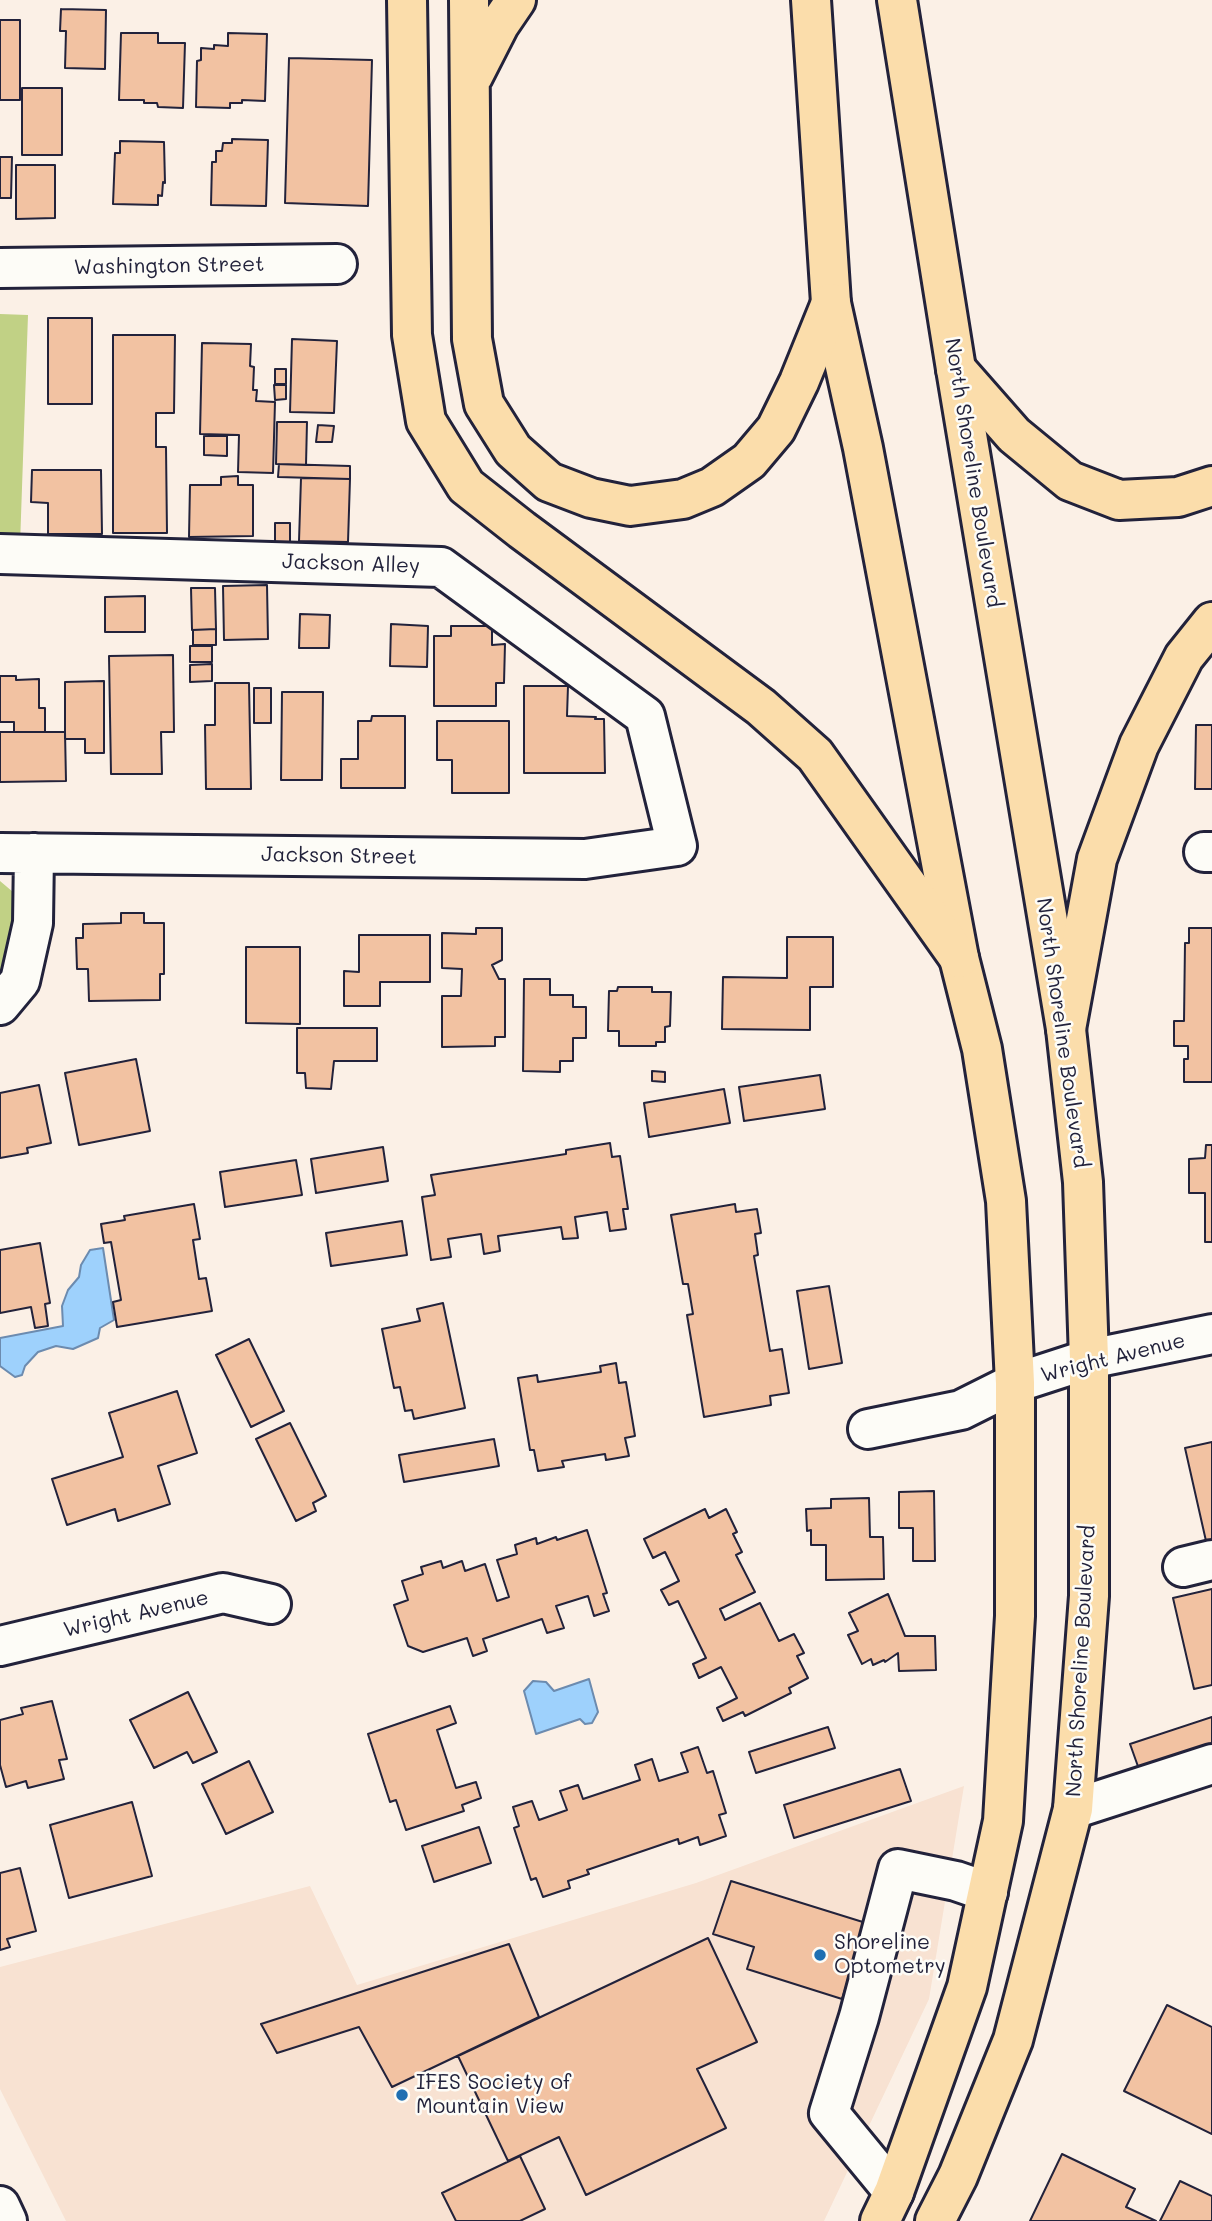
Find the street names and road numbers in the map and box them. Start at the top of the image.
street label: Washington Street [73,252,265,280]
street label: North Shoreline Boulevard [939,337,1007,609]
street label: Jackson Alley [282,549,420,579]
street label: Jackson Street [261,842,417,870]
street label: North Shoreline Boulevard [1031,896,1093,1170]
street label: Wright Avenue [1038,1328,1188,1388]
street label: North Shoreline Boulevard [1061,1524,1101,1798]
street label: Wright Avenue [61,1585,211,1643]

